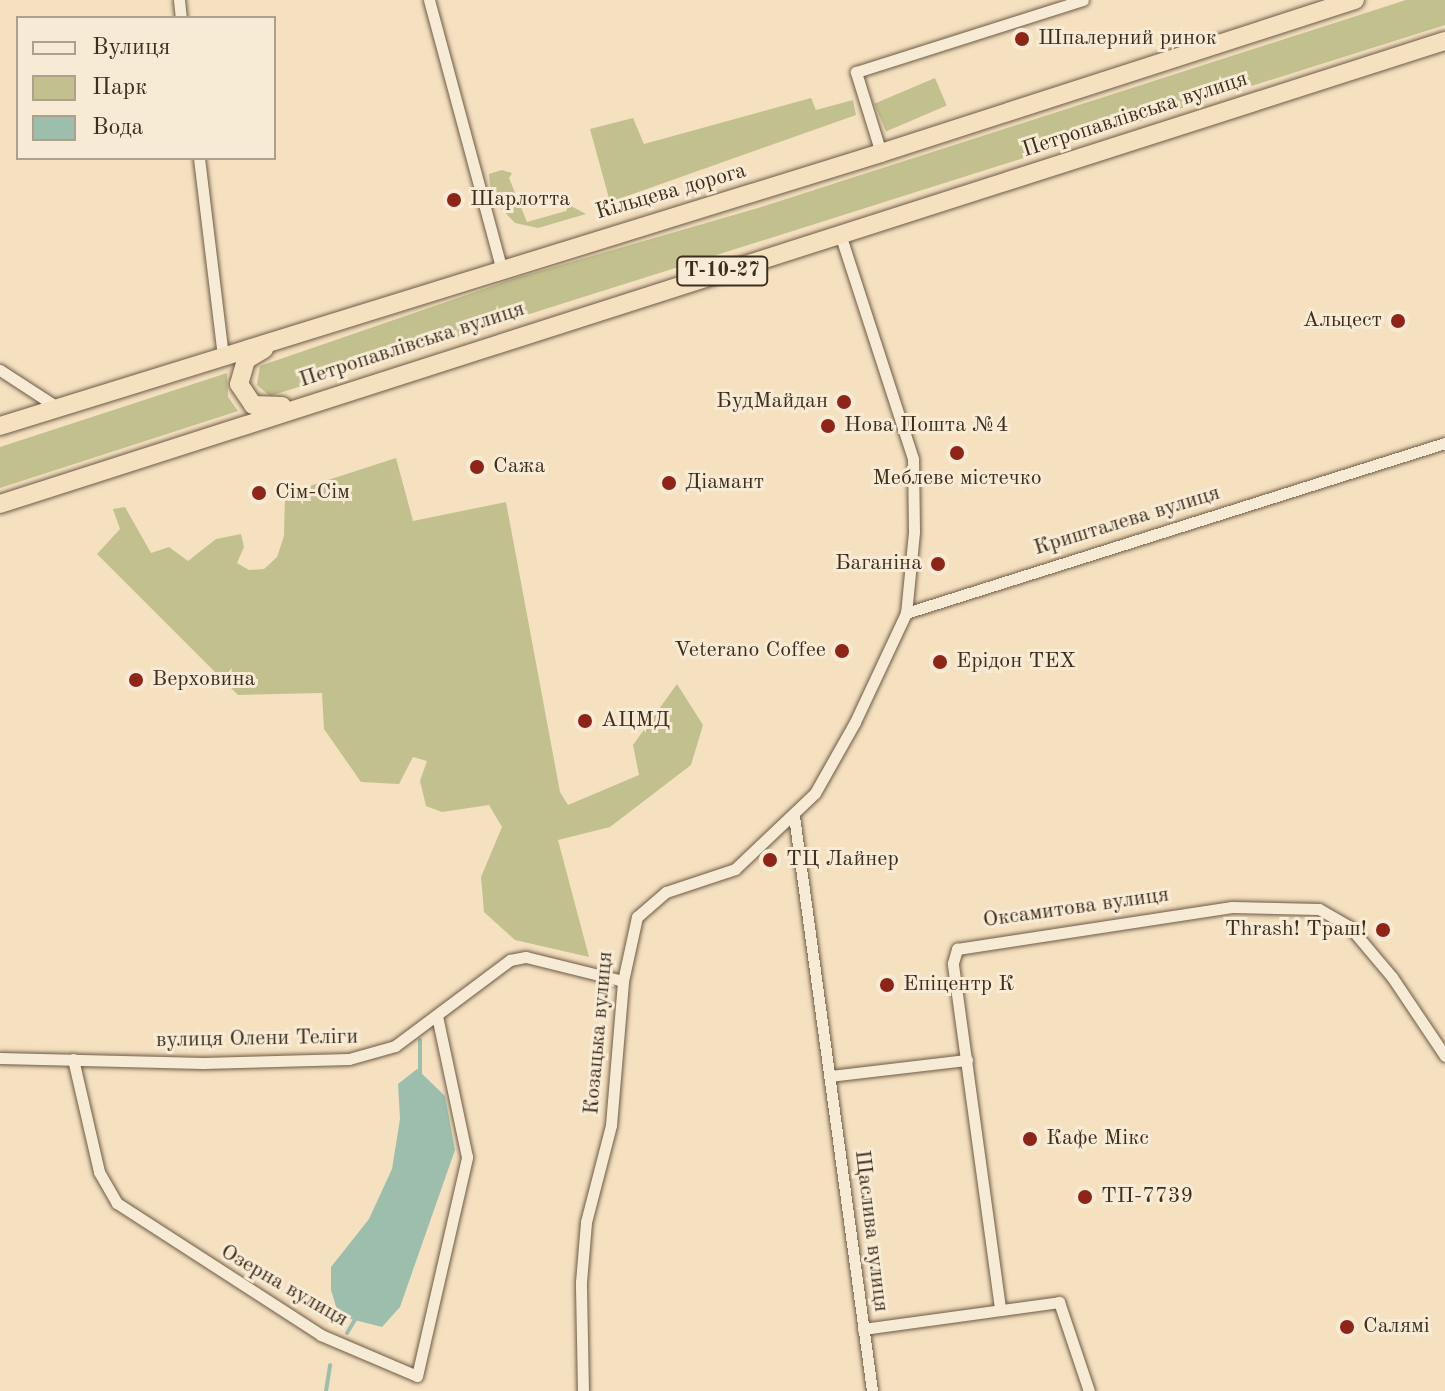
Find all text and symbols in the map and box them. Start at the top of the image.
legend [16,16,276,160]
place label: Шпалерний ринок [1038,26,1217,52]
marker: Шпалерний ринок [1013,30,1031,48]
text: Вулиця [92,36,171,60]
street label: Петропавлівська вулиця [1019,66,1251,164]
text: Парк [92,76,147,100]
text: Вода [92,116,143,140]
street label: Кільцева дорога [593,158,749,226]
place label: Шарлотта [470,187,570,213]
marker: Шарлотта [445,191,463,209]
road number: Т-10-27 [676,255,768,287]
street label: Петропавлівська вулиця [296,296,528,394]
place label: Альцест [1303,308,1382,334]
marker: Альцест [1389,312,1407,330]
place label: БудМайдан [716,389,828,415]
marker: БудМайдан [835,393,853,411]
place label: Нова Пошта №4 [844,413,1009,439]
marker: Нова Пошта №4 [819,417,837,435]
marker: Меблеве містечко [948,444,966,462]
place label: Сажа [493,454,545,480]
marker: Сажа [468,458,486,476]
place label: Меблеве містечко [872,466,1042,492]
place label: Діамант [685,470,764,496]
marker: Діамант [660,474,678,492]
place label: Сім-Сім [275,480,350,506]
street label: Кришталева вулиця [1031,480,1223,562]
marker: Сім-Сім [250,484,268,502]
place label: Баганіна [835,551,922,577]
marker: Баганіна [929,555,947,573]
place label: Veterano Coffee [674,638,826,664]
marker: Veterano Coffee [833,642,851,660]
place label: Ерідон ТЕХ [956,649,1076,675]
marker: Ерідон ТЕХ [931,653,949,671]
place label: Верховина [152,667,255,693]
marker: Верховина [127,671,145,689]
place label: АЦМД [601,708,670,734]
marker: АЦМД [576,712,594,730]
place label: ТЦ Лайнер [786,847,899,873]
marker: ТЦ Лайнер [761,851,779,869]
street label: Оксамитова вулиця [981,882,1171,934]
place label: Thrash! Траш! [1225,917,1367,943]
marker: Thrash! Траш! [1374,921,1392,939]
street label: Козацька вулиця [579,950,619,1116]
place label: Епіцентр К [903,972,1014,998]
marker: Епіцентр К [878,976,896,994]
street label: вулиця Олени Теліги [156,1024,358,1054]
place label: Кафе Мікс [1046,1126,1149,1152]
marker: Кафе Мікс [1021,1130,1039,1148]
street label: Щаслива вулиця [848,1149,894,1313]
place label: ТП-7739 [1101,1184,1193,1210]
marker: ТП-7739 [1076,1188,1094,1206]
street label: Озерна вулиця [215,1239,353,1333]
place label: Салямі [1363,1314,1430,1340]
marker: Салямі [1338,1318,1356,1336]

